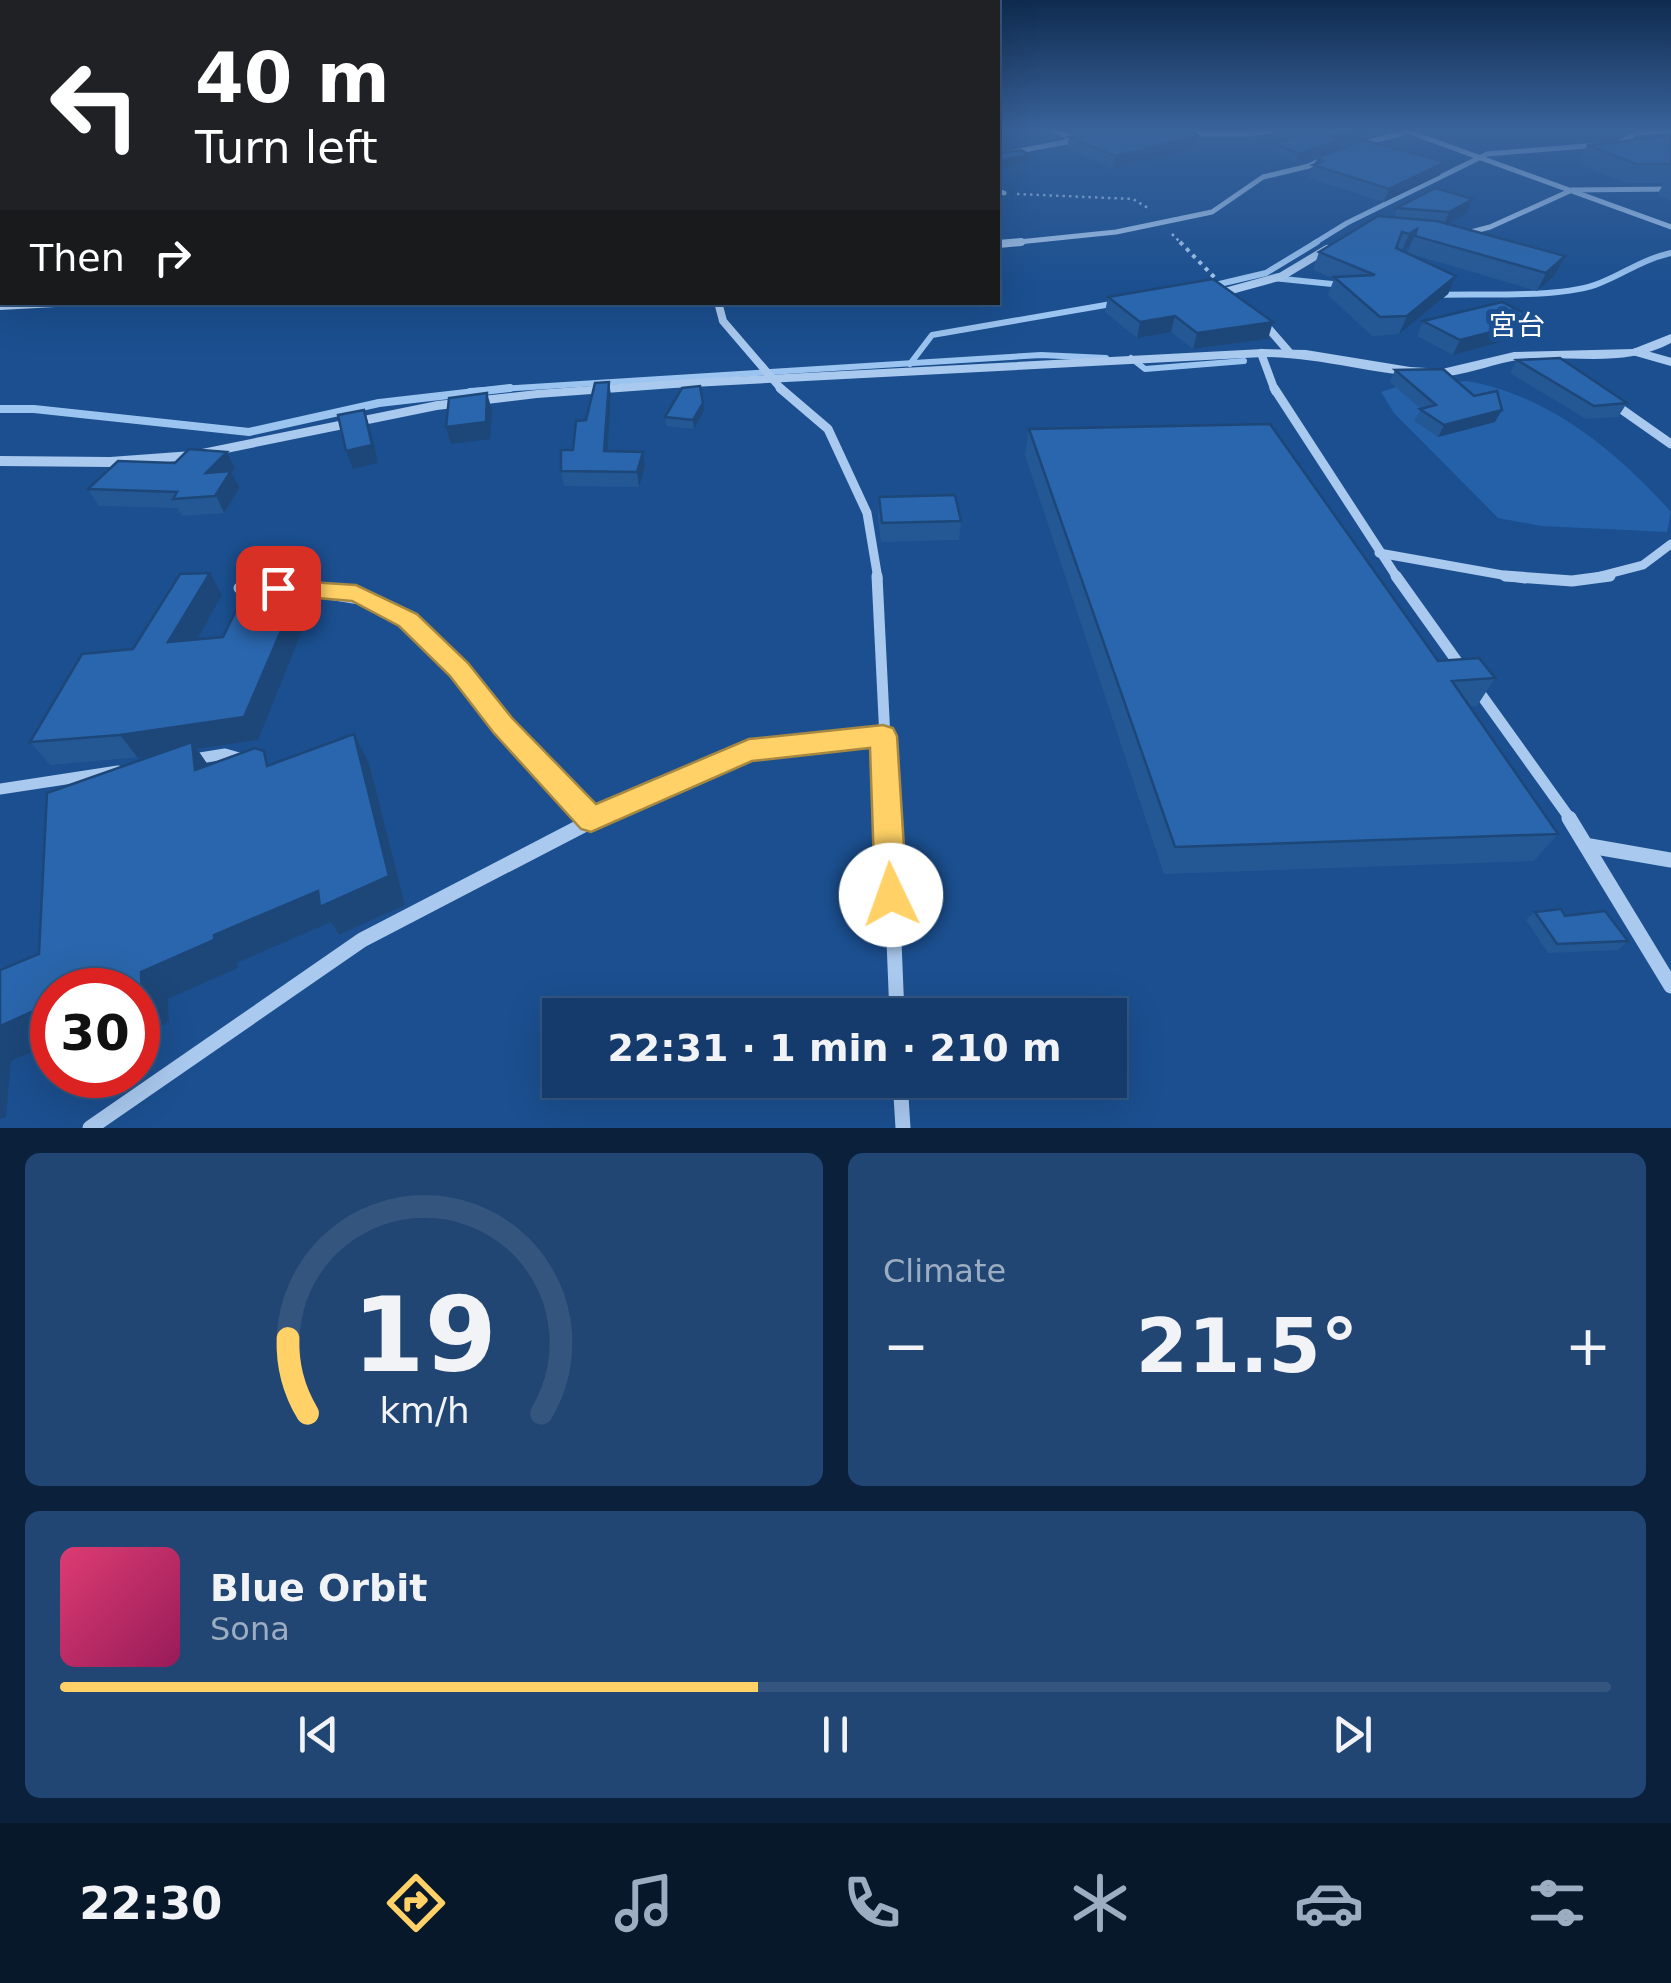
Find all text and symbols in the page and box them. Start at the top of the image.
text: 40 m [195,37,390,119]
icon: left [30,40,160,170]
text: Turn left [195,121,378,174]
icon: right [145,230,200,285]
text: Then [30,236,125,280]
district label: 宮台 [1489,309,1545,342]
pin [236,546,321,631]
icon: arrive [251,561,306,616]
position arrow [839,843,943,947]
speed limit sign: 30 [30,968,160,1098]
text: 22:31 · 1 min · 210 m [607,1026,1062,1070]
text: Climate [883,1252,1006,1290]
text: 19 [352,1274,496,1396]
text: 21.5° [1136,1302,1358,1390]
text: − [883,1314,929,1378]
text: + [1565,1314,1611,1378]
text: km/h [379,1390,469,1431]
text: Blue Orbit [210,1566,427,1610]
text: Sona [210,1610,290,1648]
icon: previous [291,1707,346,1762]
icon: pause [808,1707,863,1762]
icon: next [1325,1707,1380,1762]
icon: directions [381,1868,451,1938]
icon: music [609,1868,679,1938]
icon: phone [837,1868,907,1938]
icon: climate [1065,1868,1135,1938]
icon: car [1294,1868,1364,1938]
icon: filters [1522,1868,1592,1938]
text: 22:30 [79,1877,222,1930]

